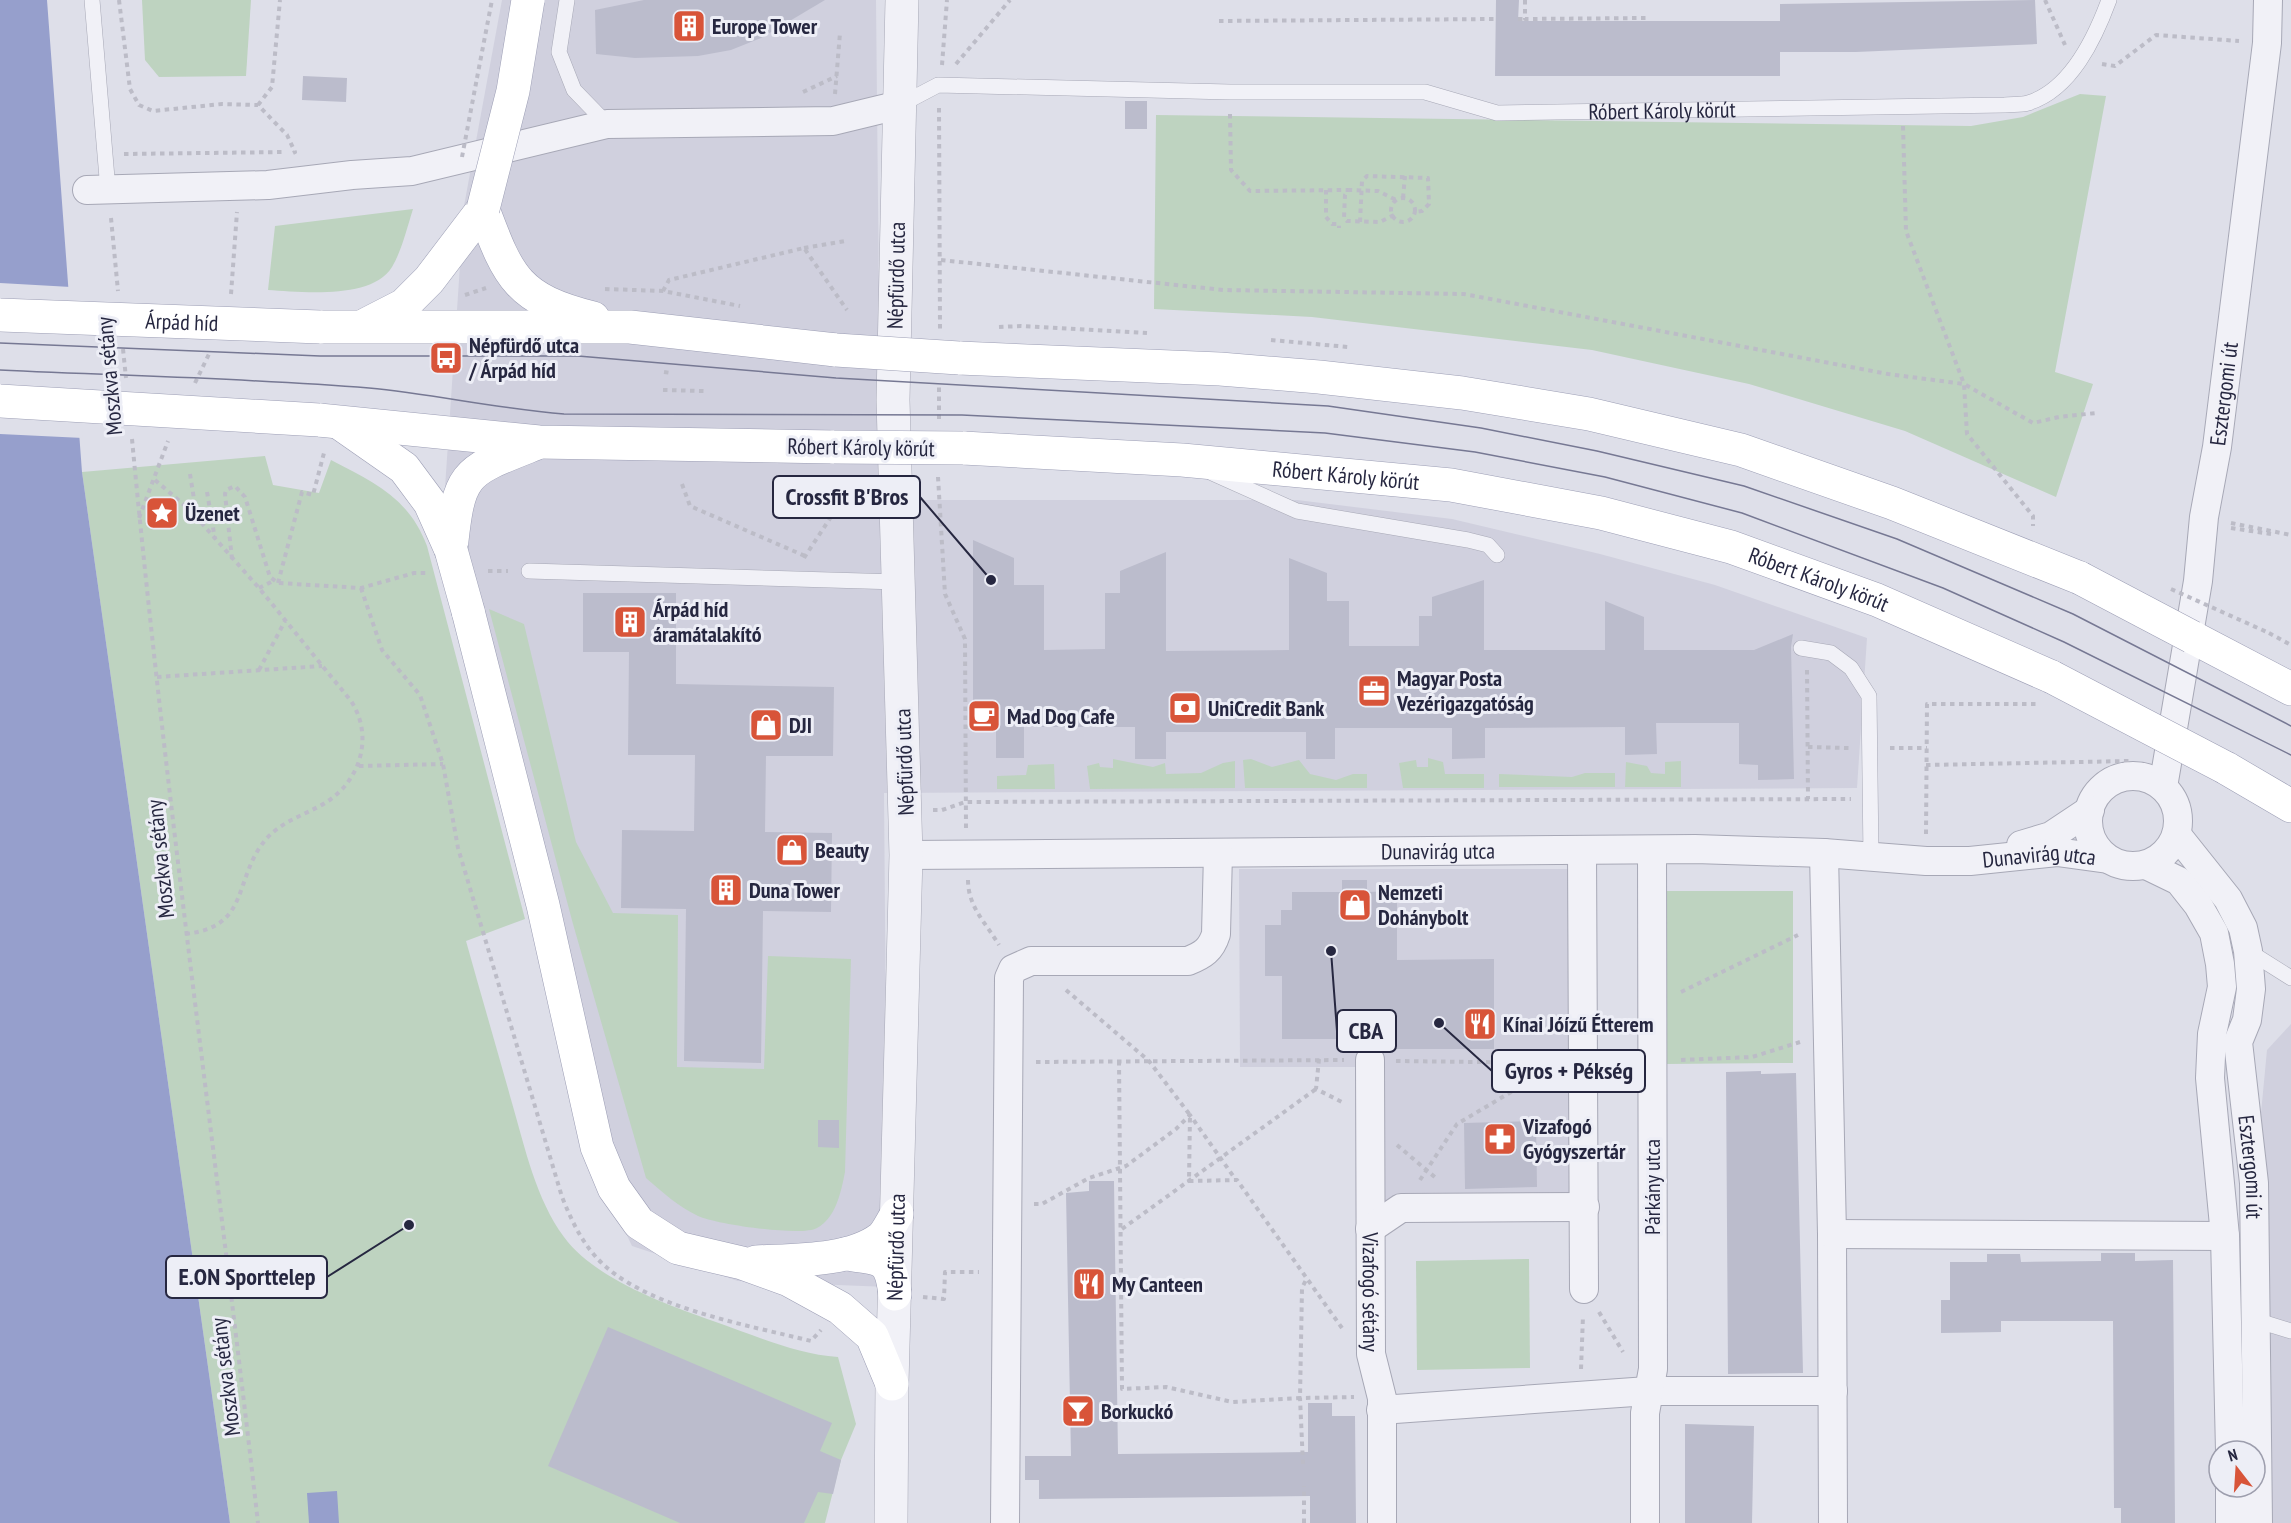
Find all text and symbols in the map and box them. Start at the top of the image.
building icon: Europe Tower [671,8,707,44]
place label: Europe Tower [712,12,818,40]
street label: Róbert Károly körút [1588,95,1736,126]
street label: Népfürdő utca [881,221,911,329]
street label: Árpád híd [145,306,219,337]
street label: Moszkva sétány [90,315,128,436]
place label: Népfürdő utca / Árpád híd [468,331,579,384]
bus stop icon: Népfürdő utca / Árpád híd [428,340,464,376]
street label: Esztergomi út [2203,340,2244,447]
street label: Róbert Károly körút [787,432,935,462]
street label: Róbert Károly körút [1271,454,1421,496]
callout: Crossfit B'Bros [773,476,920,518]
text: Crossfit B'Bros [785,481,909,512]
place icon: Üzenet [144,495,180,531]
place label: Üzenet [185,499,240,527]
street label: Róbert Károly körút [1745,541,1894,618]
place label: Árpád híd áramátalakító [652,595,762,648]
building icon: Árpád híd áramátalakító [612,604,648,640]
place label: Magyar Posta Vezérigazgatóság [1396,664,1534,717]
office icon: Magyar Posta Vezérigazgatóság [1356,673,1392,709]
bank icon: UniCredit Bank [1167,690,1203,726]
place label: UniCredit Bank [1208,694,1325,722]
cafe icon: Mad Dog Cafe [966,698,1002,734]
place label: Mad Dog Cafe [1007,702,1115,730]
shop icon: DJI [748,707,784,743]
street label: Népfürdő utca [888,708,920,816]
place label: DJI [789,711,812,739]
street label: Moszkva sétány [140,798,180,919]
shop icon: Beauty [774,832,810,868]
place label: Beauty [815,836,870,864]
street label: Dunavirág utca [1381,837,1495,865]
street label: Dunavirág utca [1981,838,2098,874]
building icon: Duna Tower [708,872,744,908]
place label: Duna Tower [749,876,841,904]
place label: Nemzeti Dohánybolt [1378,878,1469,931]
shop icon: Nemzeti Dohánybolt [1337,887,1373,923]
restaurant icon: Kínai Jóízű Étterem [1462,1006,1498,1042]
callout: CBA [1337,1010,1396,1052]
place label: Kínai Jóízű Étterem [1503,1010,1654,1038]
text: CBA [1349,1015,1384,1046]
callout: Gyros + Pékség [1492,1050,1645,1092]
text: Gyros + Pékség [1505,1055,1633,1086]
place label: Vizafogó Gyógyszertár [1522,1112,1626,1165]
street label: Esztergomi út [2232,1114,2268,1219]
pharmacy icon: Vizafogó Gyógyszertár [1482,1121,1518,1157]
street label: Párkány utca [1638,1139,1666,1235]
street label: Népfürdő utca [880,1193,911,1301]
street label: Vizafogó sétány [1357,1231,1385,1353]
callout: E.ON Sporttelep [166,1256,327,1298]
text: E.ON Sporttelep [178,1261,316,1292]
restaurant icon: My Canteen [1071,1266,1107,1302]
place label: My Canteen [1112,1270,1203,1298]
street label: Moszkva sétány [204,1316,246,1438]
bar icon: Borkuckó [1060,1393,1096,1429]
place label: Borkuckó [1101,1397,1173,1425]
north arrow [2207,1439,2267,1499]
text: N [2226,1444,2240,1465]

